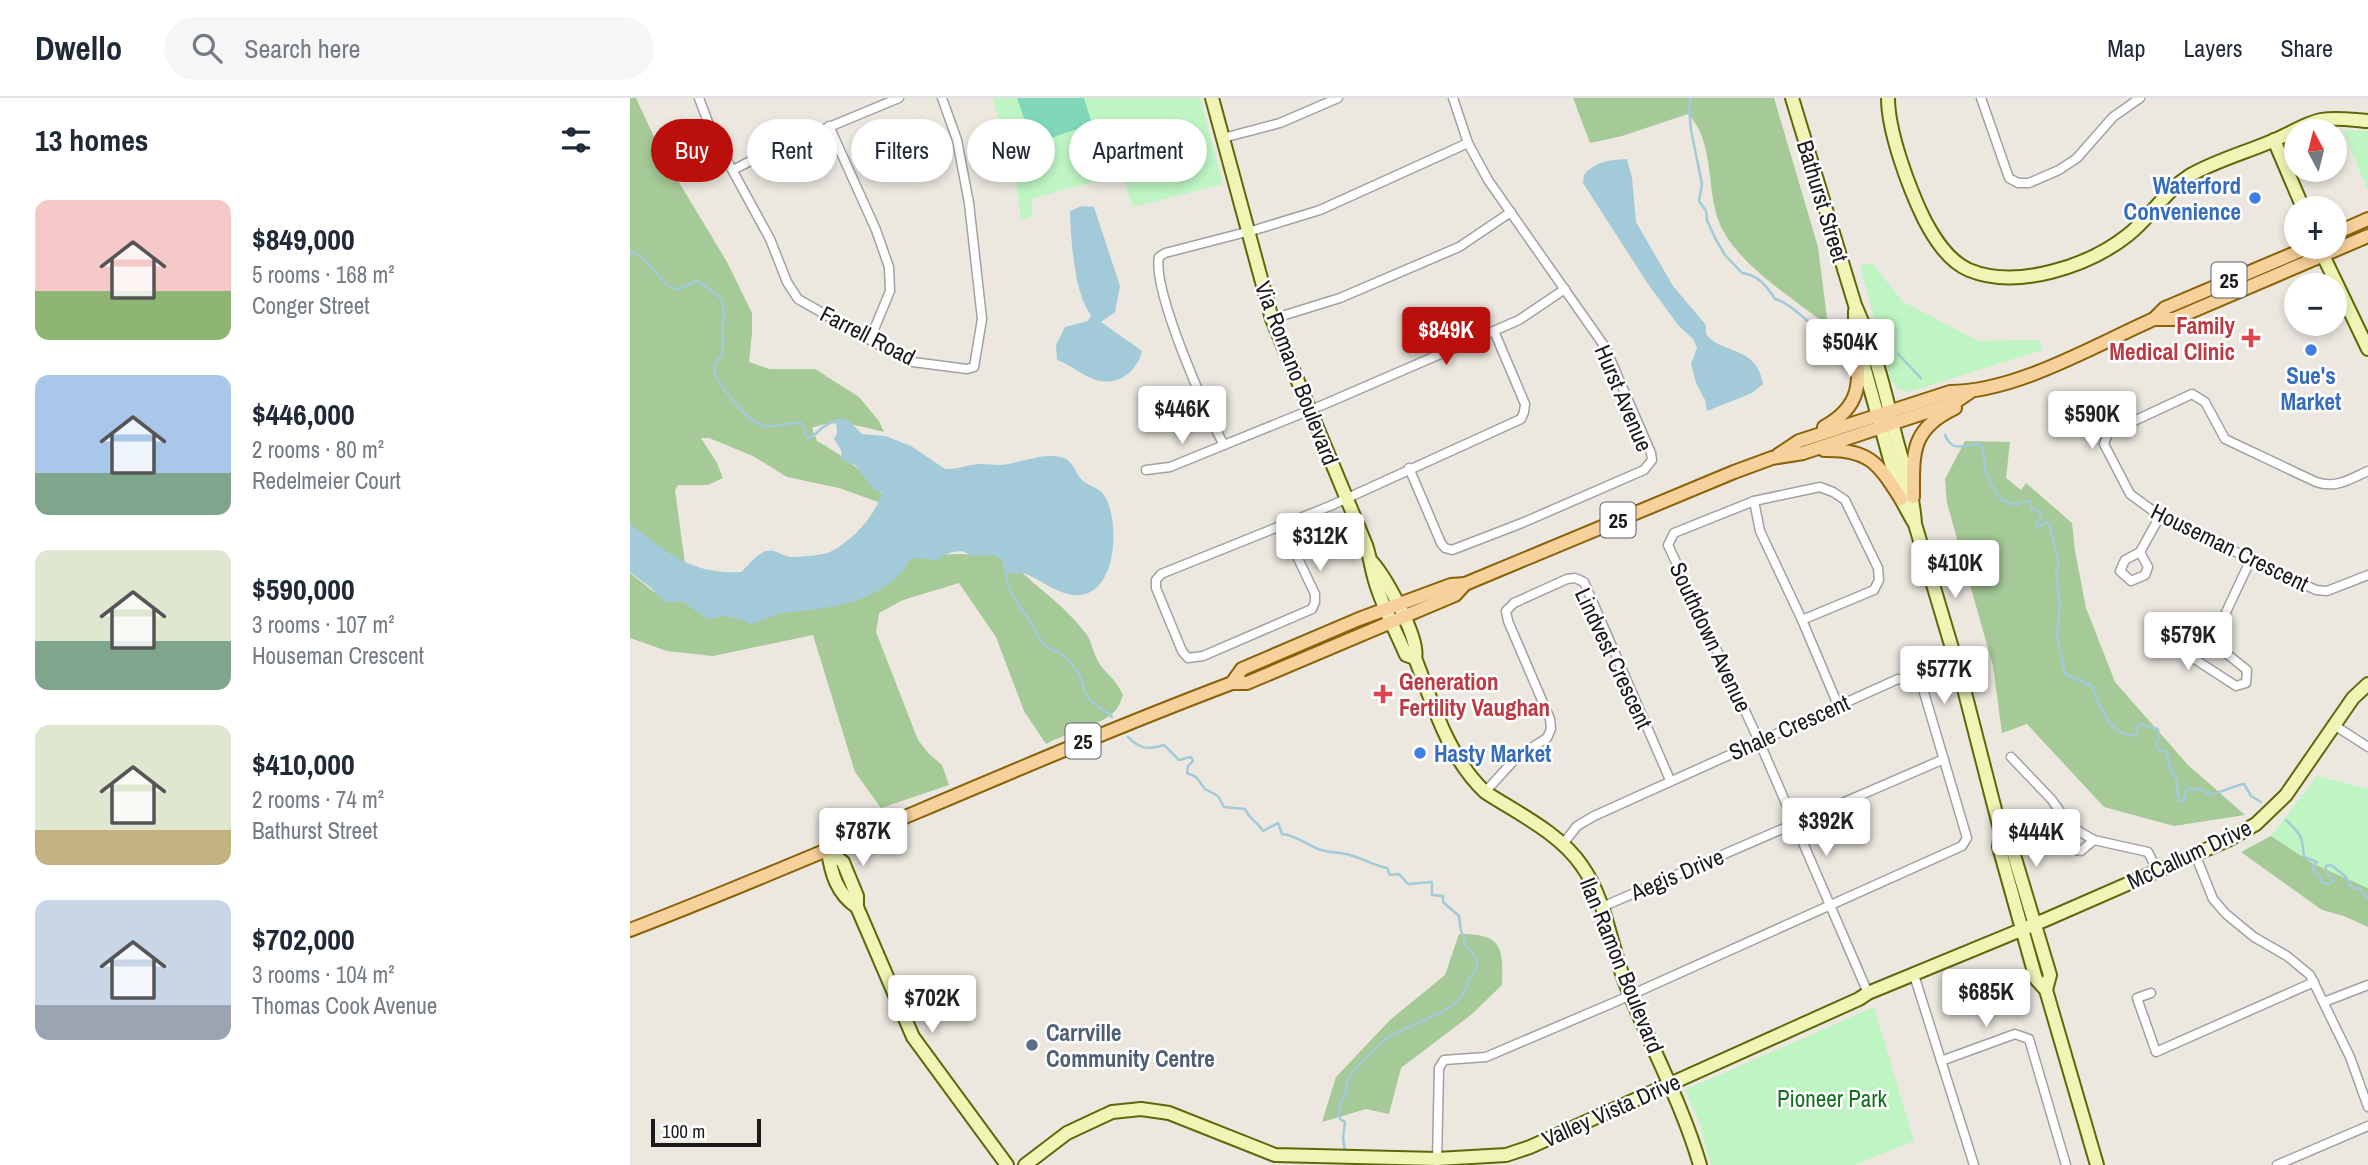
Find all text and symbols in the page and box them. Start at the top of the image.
search box [164,17,654,80]
text: Dwello [35,26,122,70]
icon: search [188,29,226,67]
text: Search here [244,31,360,66]
text: Map [2107,32,2145,64]
text: Layers [2183,32,2242,64]
text: Share [2280,32,2333,64]
chip: Buy [651,119,733,182]
chip: Rent [747,119,837,182]
chip: Filters [851,119,953,182]
chip: New [967,119,1055,182]
chip: Apartment [1069,119,1207,182]
north arrow [2284,119,2347,182]
map controls [2284,119,2347,336]
text: 13 homes [35,120,149,160]
icon: filters [557,121,595,159]
street label: Bathurst Street [1790,136,1856,266]
place label: Waterford Convenience [2124,170,2241,227]
marker: Waterford Convenience [2247,190,2263,206]
button: + [2284,196,2347,259]
text: $849,000 [252,219,355,259]
icon: home [91,228,175,312]
text: 5 rooms · 168 m² [252,259,395,290]
road number: 25 [2212,262,2246,298]
button: − [2284,273,2347,336]
street label: Via Romano Boulevard [1248,277,1346,469]
text: Conger Street [252,290,369,321]
street label: Farrell Road [815,298,921,372]
pin: $849K [1397,308,1495,367]
place label: Family Medical Clinic [2109,310,2236,367]
text: $849K [1418,314,1474,345]
pin: $504K [1801,320,1899,379]
text: $504K [1822,326,1878,357]
marker: Family Medical Clinic [2241,328,2261,348]
street label: Hurst Avenue [1588,340,1660,456]
marker: Sue's Market [2303,342,2319,358]
place label: Sue's Market [2281,360,2341,417]
pin: $446K [1133,386,1231,446]
pin: $590K [2043,392,2141,451]
text: $446K [1154,393,1210,424]
text: $446,000 [252,394,355,434]
text: $590K [2064,398,2120,429]
icon: home [91,403,175,487]
text: 2 rooms · 80 m² [252,434,384,465]
text: Redelmeier Court [252,465,401,496]
street label: Houseman Crescent [2146,495,2314,599]
road number: 25 [1600,502,1636,538]
pin: $312K [1271,514,1369,573]
text: $312K [1292,520,1348,551]
pin: $410K [1906,540,2004,600]
text: $410K [1927,547,1983,578]
street label: Southdown Avenue [1663,557,1759,717]
text: $590,000 [252,569,355,609]
icon: home [91,578,175,662]
street label: Lindvest Crescent [1568,583,1660,733]
text: 3 rooms · 107 m² [252,609,395,640]
pin: $579K [2139,612,2237,672]
text: $579K [2160,619,2216,650]
text: Houseman Crescent [252,640,424,671]
pin: $577K [1895,646,1993,706]
text: $577K [1916,653,1972,684]
place label: Generation Fertility Vaughan [1399,666,1550,723]
marker: Generation Fertility Vaughan [1373,684,1393,704]
street label: Shale Crescent [1724,687,1854,767]
road number: 25 [1065,724,1100,758]
place label: Hasty Market [1434,738,1551,769]
text: $410,000 [252,744,355,784]
marker: Hasty Market [1412,745,1428,761]
icon: home [91,753,175,837]
text: 2 rooms · 74 m² [252,784,384,815]
pin: $392K [1777,798,1875,858]
text: $392K [1798,805,1854,836]
pin: $787K [814,808,912,868]
pin: $444K [1987,810,2085,869]
street label: McCallum Drive [2122,812,2256,896]
text: Bathurst Street [252,815,378,846]
text: $787K [835,815,891,846]
text: $444K [2008,816,2064,847]
street label: Aegis Drive [1625,840,1728,908]
street label: Ilan Ramon Boulevard [1573,873,1671,1057]
text: $702,000 [252,919,355,959]
icon: home [91,928,175,1012]
text: 3 rooms · 104 m² [252,959,395,990]
pin: $685K [1937,970,2035,1029]
pin: $702K [883,976,981,1035]
text: $685K [1958,976,2014,1007]
text: $702K [904,982,960,1013]
text: Thomas Cook Avenue [252,990,437,1021]
place label: Carrville Community Centre [1046,1017,1215,1074]
marker: Carrville Community Centre [1024,1037,1040,1053]
street label: Valley Vista Drive [1537,1066,1685,1154]
park label: Pioneer Park [1777,1083,1888,1114]
scale bar [651,1116,761,1148]
text: 100 m [662,1118,705,1144]

